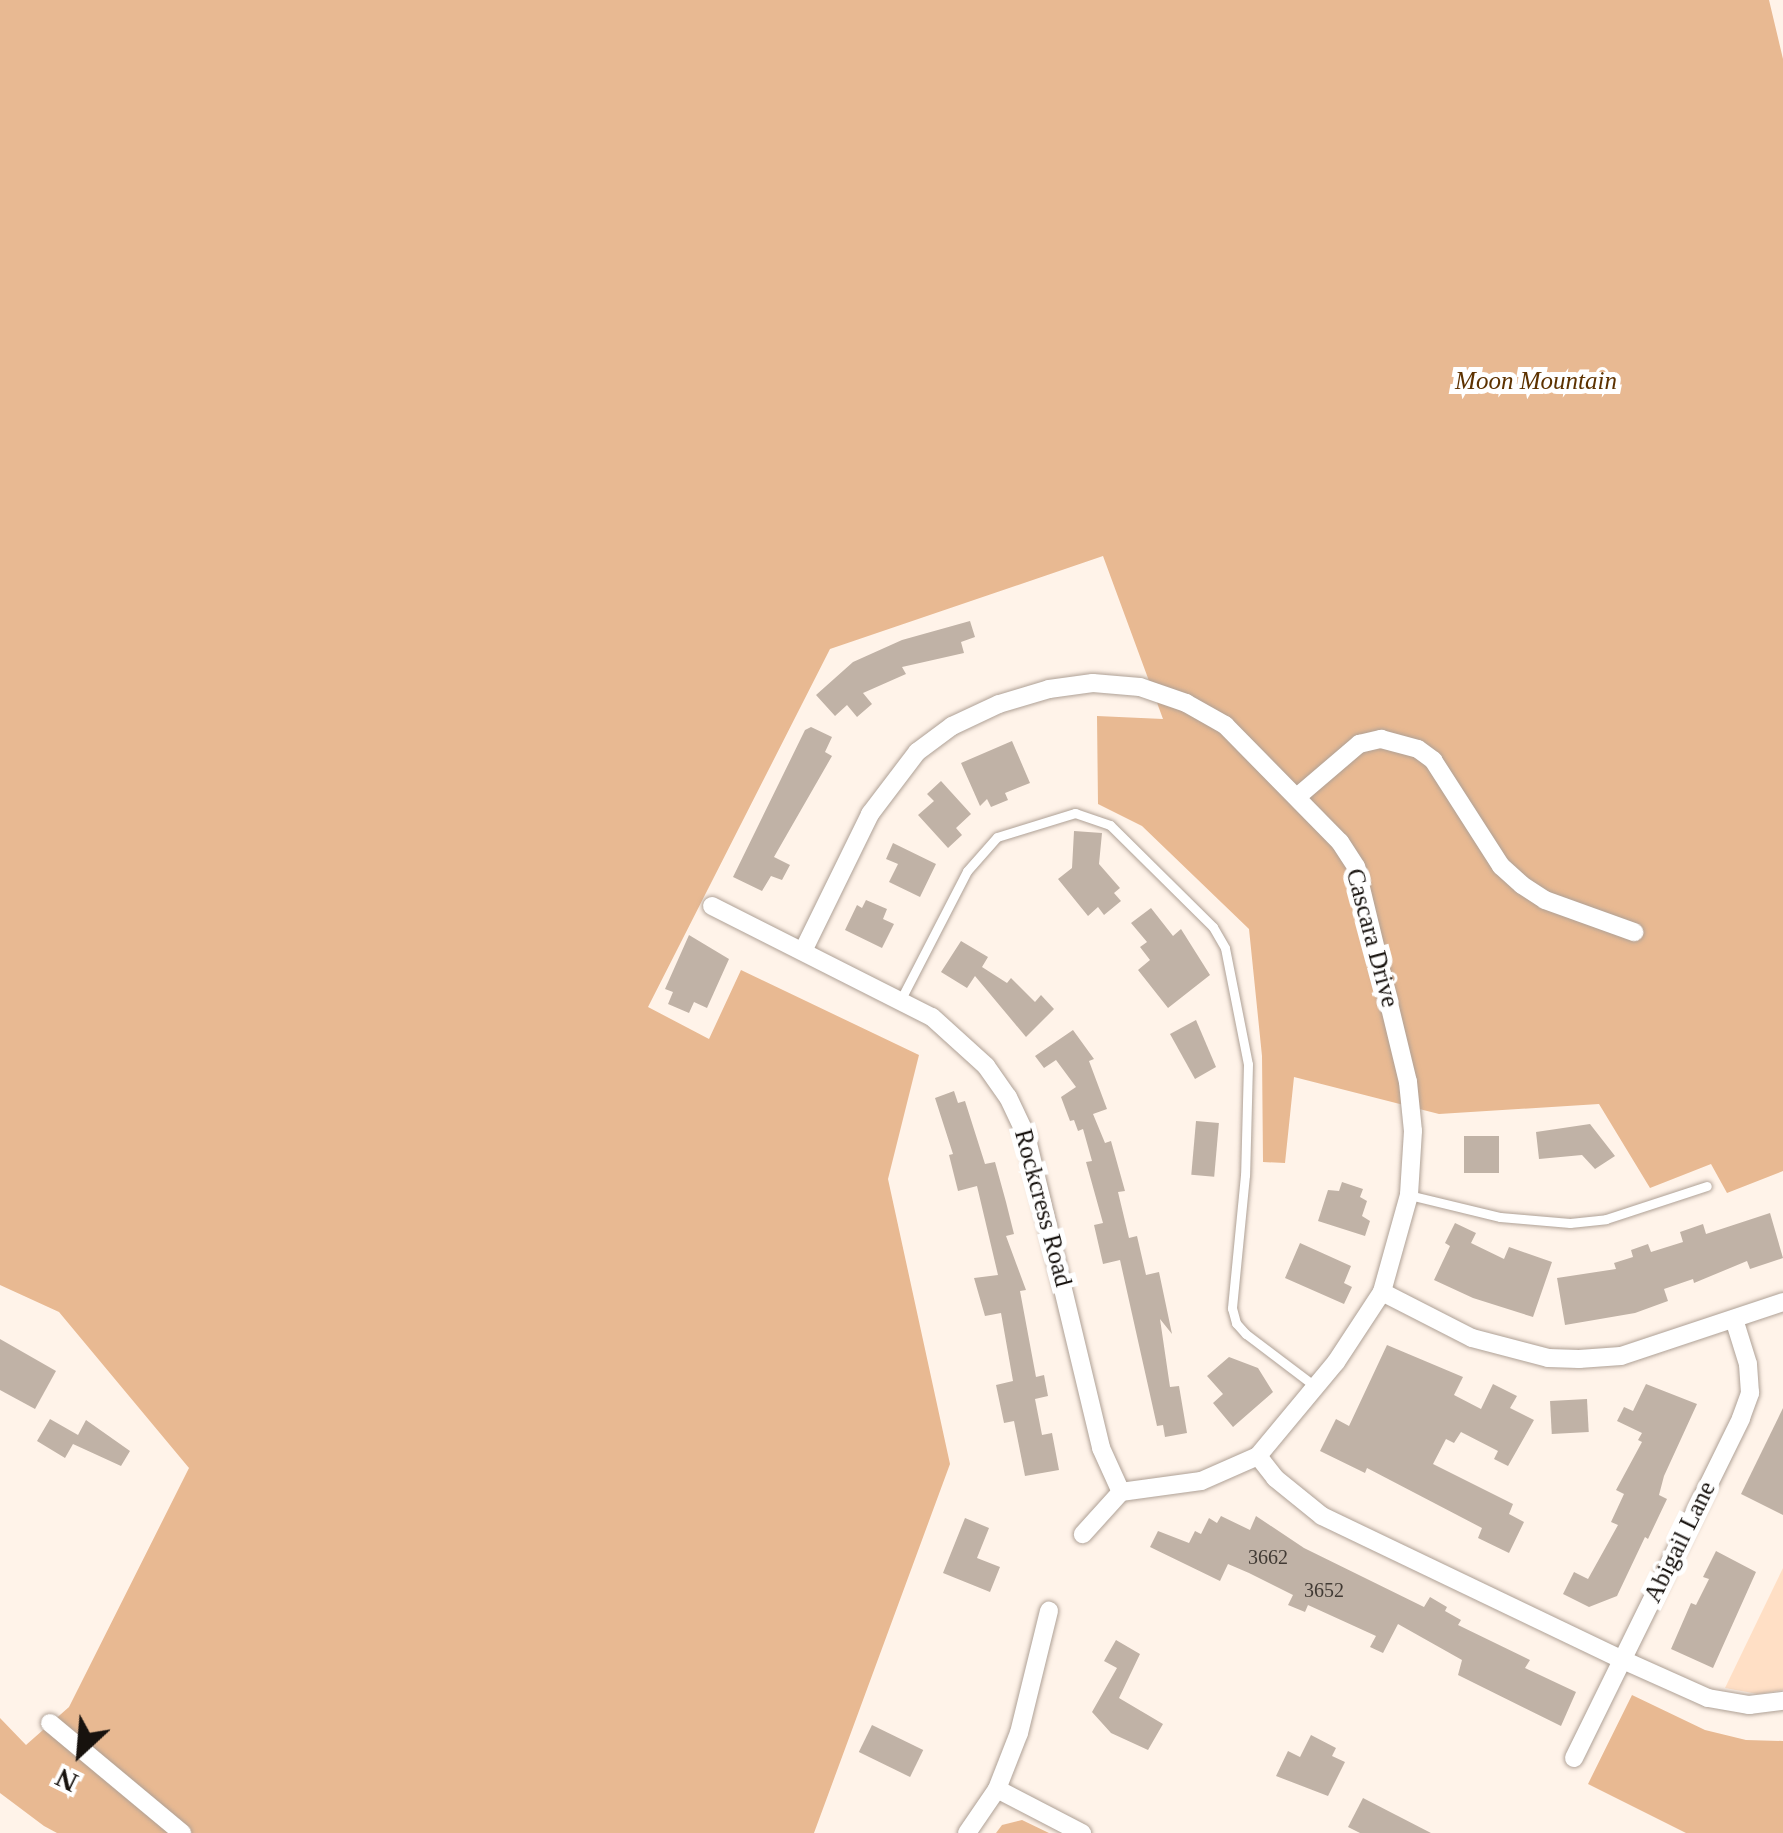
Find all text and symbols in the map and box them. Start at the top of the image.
park label: Moon Mountain [1455,366,1617,396]
street label: Cascara Drive [1339,865,1405,1011]
street label: Rockcress Road [1008,1126,1078,1290]
street label: Abigail Lane [1638,1476,1722,1608]
house number: 3662 [1248,1545,1288,1569]
house number: 3652 [1304,1578,1344,1602]
north arrow [30,1703,130,1803]
text: N [51,1762,83,1799]

